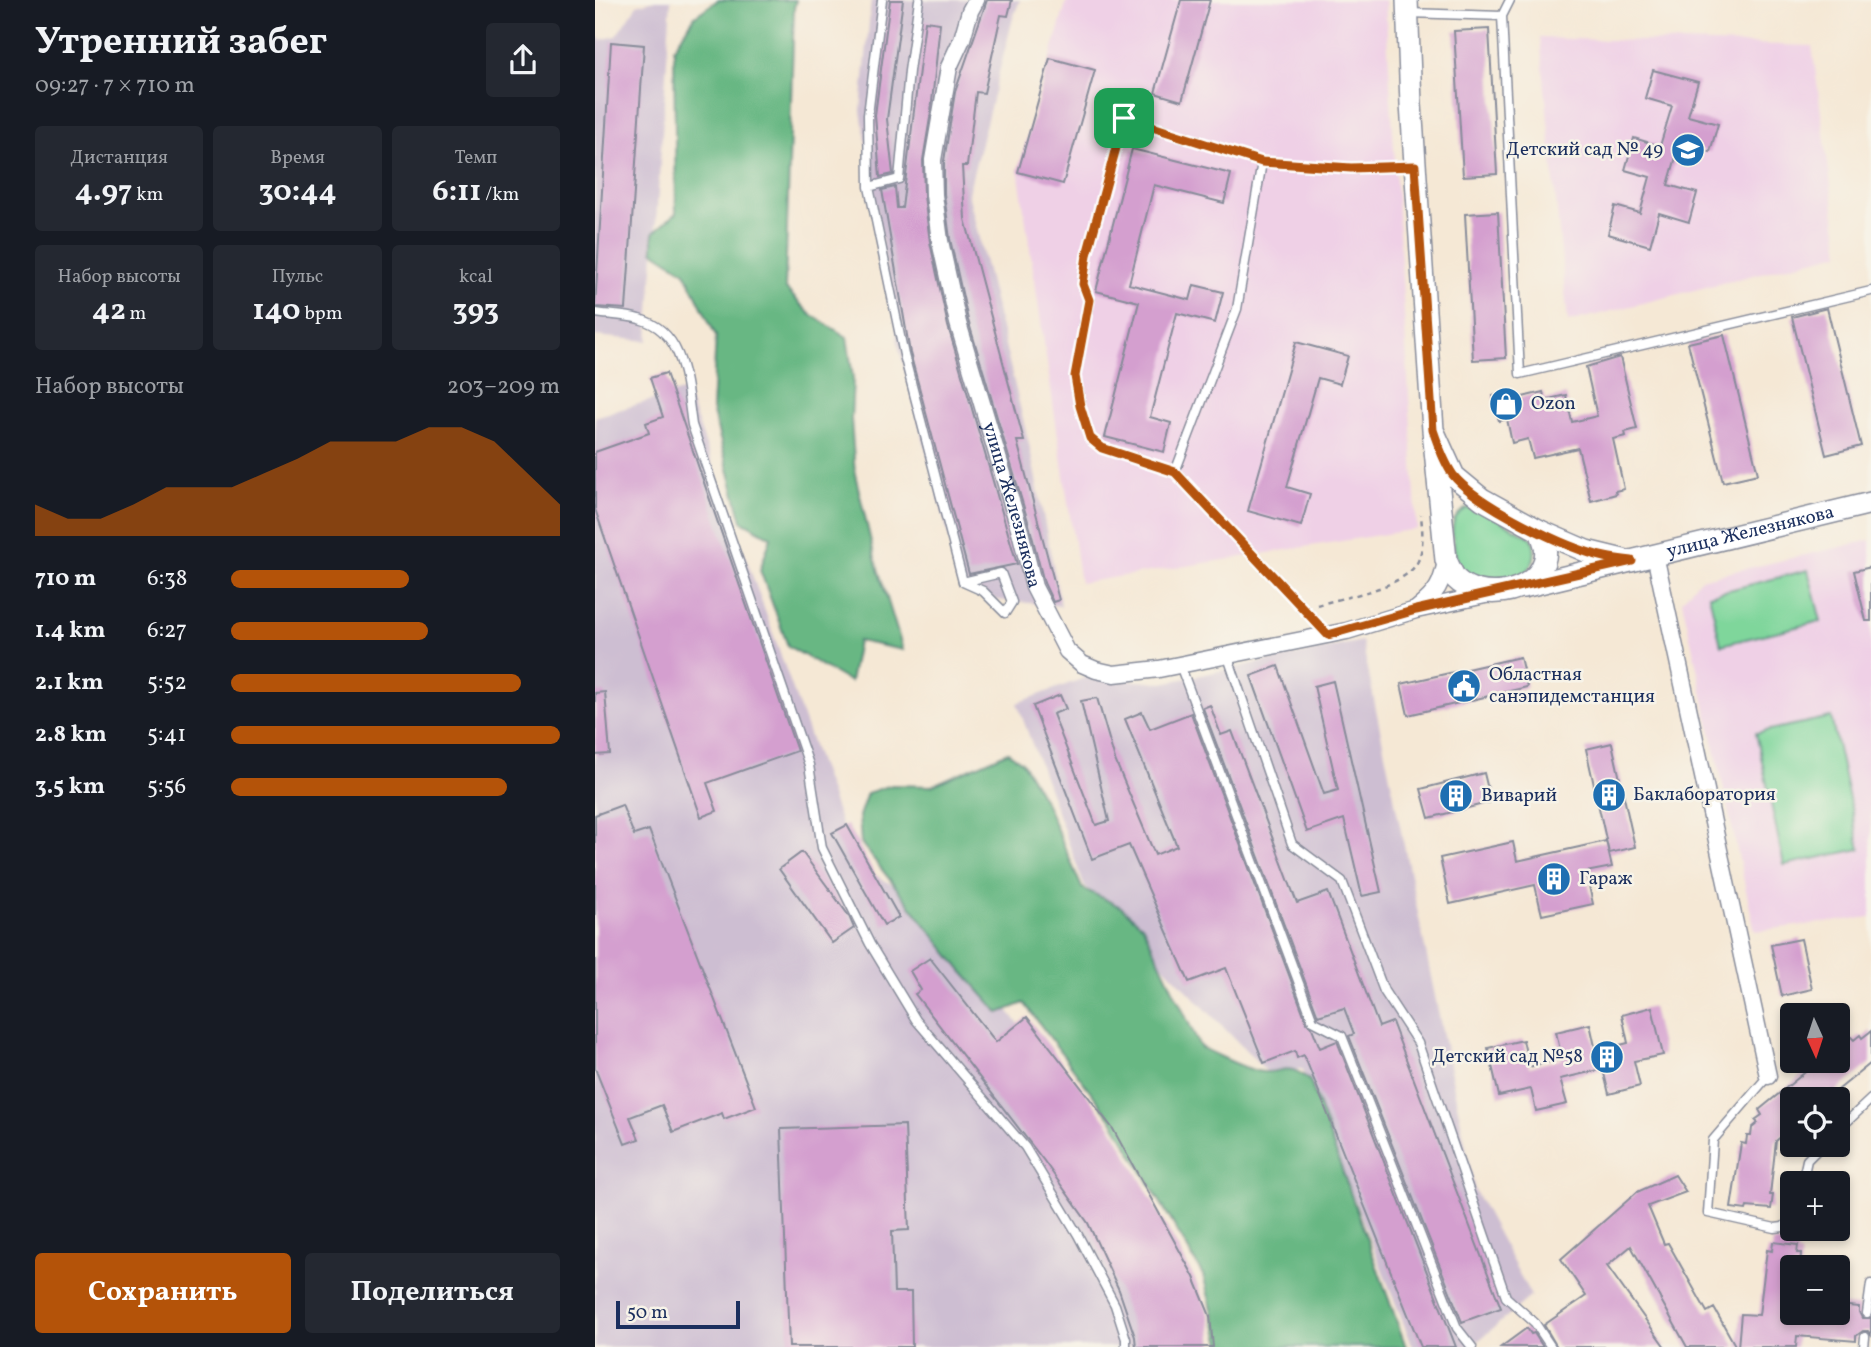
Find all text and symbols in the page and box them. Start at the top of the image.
text: Утренний забег [35,17,327,70]
button: share [486,23,560,97]
text: 09:27 · 7 × 710 m [35,70,195,102]
pin [1094,88,1154,148]
icon: arrive [1105,99,1143,137]
school or university icon: Детский сад № 49 [1669,131,1707,169]
place label: Детский сад № 49 [1506,137,1663,163]
text: Дистанция [70,145,168,171]
text: Время [270,145,325,171]
text: Темп [454,145,497,171]
text: 4.97 [75,171,132,213]
text: 30:44 [258,171,337,213]
text: 6:11 [432,171,481,213]
text: km [132,182,163,208]
text: /km [481,182,519,208]
text: Набор высоты [58,264,181,290]
text: Пульс [272,264,323,290]
text: kcal [459,264,493,290]
text: 42 [92,290,126,332]
text: 140 [252,290,301,332]
text: 393 [453,290,499,332]
text: m [126,301,146,327]
text: bpm [301,301,343,327]
text: Набор высоты [35,371,184,403]
text: 203–209 m [447,371,560,403]
shop icon: Ozon [1487,385,1525,423]
place label: Ozon [1531,391,1576,417]
street label: улица Железнякова [975,419,1047,591]
street label: улица Железнякова [1664,499,1837,565]
text: 710 m [35,563,96,595]
text: 6:38 [147,563,188,595]
text: 1.4 km [35,615,106,647]
text: 6:27 [147,615,187,647]
place label: Областная санэпидемстанция [1489,662,1655,710]
text: 2.1 km [35,667,104,699]
text: 5:52 [147,667,187,699]
public building icon: Областная санэпидемстанция [1445,667,1483,705]
text: 2.8 km [35,719,107,751]
text: 5:41 [147,719,186,751]
text: 3.5 km [35,771,105,803]
text: 5:56 [147,771,186,803]
building icon: Баклаборатория [1590,776,1628,814]
building icon: Виварий [1437,777,1475,815]
place label: Баклаборатория [1633,782,1776,808]
place label: Виварий [1481,783,1557,809]
building icon: Гараж [1535,860,1573,898]
place label: Гараж [1579,866,1633,892]
north arrow [1780,1003,1850,1073]
map controls [1780,1003,1850,1325]
building icon: Детский сад №58 [1588,1038,1626,1076]
place label: Детский сад №58 [1432,1044,1583,1070]
button: locate [1780,1087,1850,1157]
button: + [1780,1171,1850,1241]
button: Сохранить [35,1253,291,1333]
button: Поделиться [305,1253,560,1333]
button: − [1780,1255,1850,1325]
scale bar [616,1298,740,1330]
text: 50 m [627,1300,668,1326]

